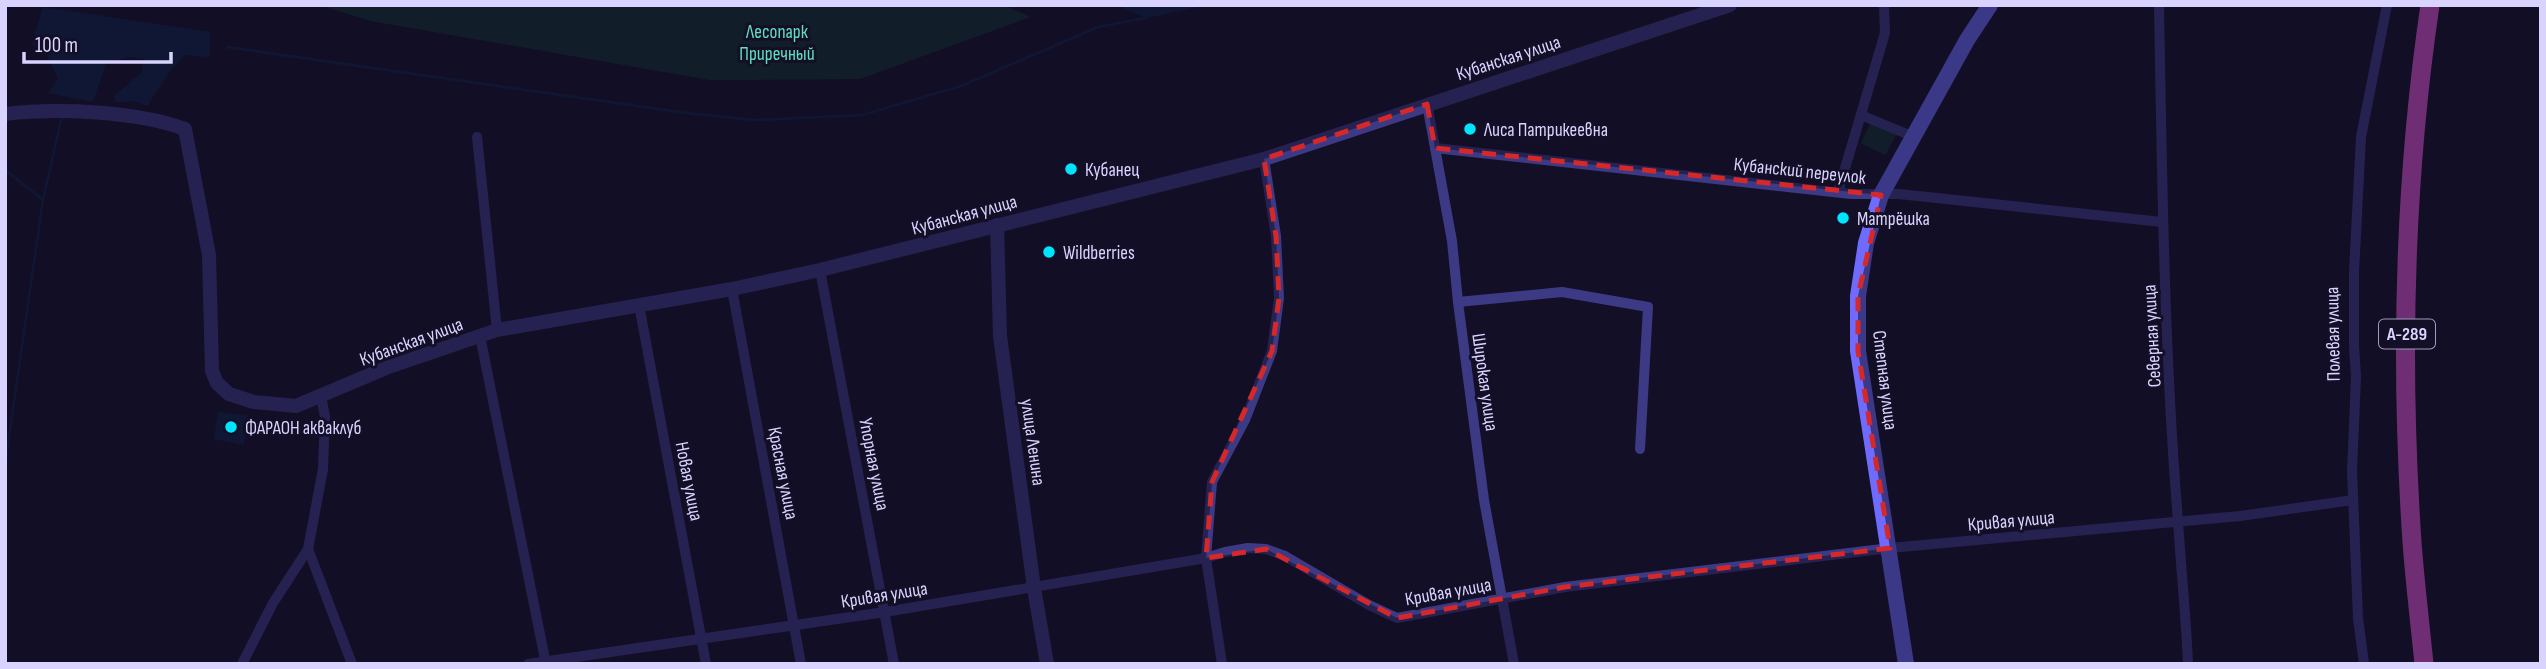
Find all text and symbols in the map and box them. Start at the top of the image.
scale bar [24,21,172,65]
park label: Лесопарк Приречный [739,21,815,66]
street label: Кубанская улица [1453,31,1563,86]
text: 100 m [35,33,78,58]
place label: Лиса Патрикеевна [1483,119,1608,142]
marker: Лиса Патрикеевна [1462,121,1478,137]
street label: Кубанский переулок [1733,153,1868,190]
place label: Кубанец [1085,159,1139,182]
marker: Кубанец [1063,161,1079,177]
street label: Кубанская улица [909,190,1020,241]
place label: Матрёшка [1857,208,1930,231]
marker: Матрёшка [1835,210,1851,226]
place label: Wildberries [1063,242,1135,265]
marker: Wildberries [1041,244,1057,260]
street label: Северная улица [2138,284,2167,388]
street label: Полевая улица [2321,286,2346,381]
street label: Кубанская улица [357,313,466,372]
road number: А-289 [2379,320,2435,348]
street label: Степная улица [1867,329,1902,431]
street label: Широкая улица [1466,332,1503,433]
street label: улица Ленина [1015,397,1050,487]
street label: Упорная улица [853,416,894,513]
place label: ФАРАОН акваклуб [245,417,361,440]
marker: ФАРАОН акваклуб [223,419,239,435]
street label: Красная улица [762,425,803,522]
street label: Новая улица [670,440,707,523]
street label: Кривая улица [1967,506,2056,537]
street label: Кривая улица [1403,574,1493,611]
street label: Кривая улица [839,577,929,614]

